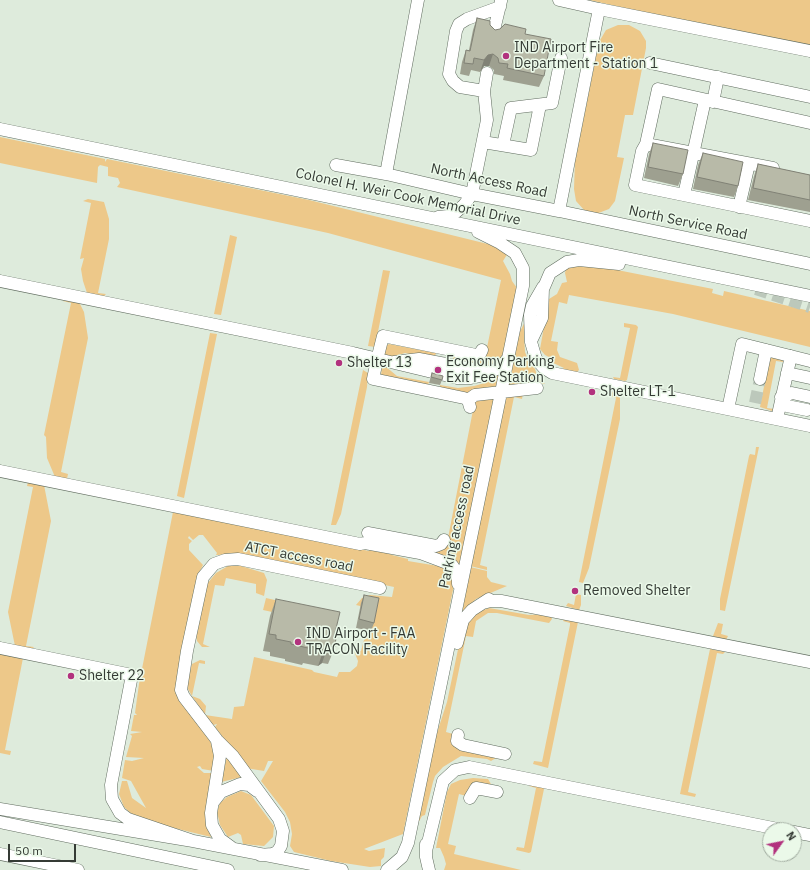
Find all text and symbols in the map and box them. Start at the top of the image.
place label: IND Airport Fire Department - Station 1 [514,40,658,72]
marker: IND Airport Fire Department - Station 1 [501,51,511,61]
street label: North Access Road [429,160,549,202]
street label: Colonel H. Weir Cook Memorial Drive [294,165,522,229]
street label: North Service Road [627,202,749,244]
place label: Economy Parking Exit Fee Station [446,354,554,386]
place label: Shelter 13 [347,355,412,371]
marker: Shelter 13 [334,358,344,368]
marker: Economy Parking Exit Fee Station [433,365,443,375]
place label: Shelter LT-1 [600,384,676,400]
marker: Shelter LT-1 [587,387,597,397]
street label: Parking access road [436,464,478,590]
street label: ATCT access road [243,538,355,576]
place label: Removed Shelter [583,583,690,599]
marker: Removed Shelter [570,586,580,596]
place label: IND Airport - FAA TRACON Facility [306,626,415,658]
marker: IND Airport - FAA TRACON Facility [293,637,303,647]
place label: Shelter 22 [79,668,144,684]
marker: Shelter 22 [66,671,76,681]
north arrow [762,822,802,862]
text: N [783,829,799,843]
scale bar [10,836,78,862]
text: 50 m [15,843,43,858]

